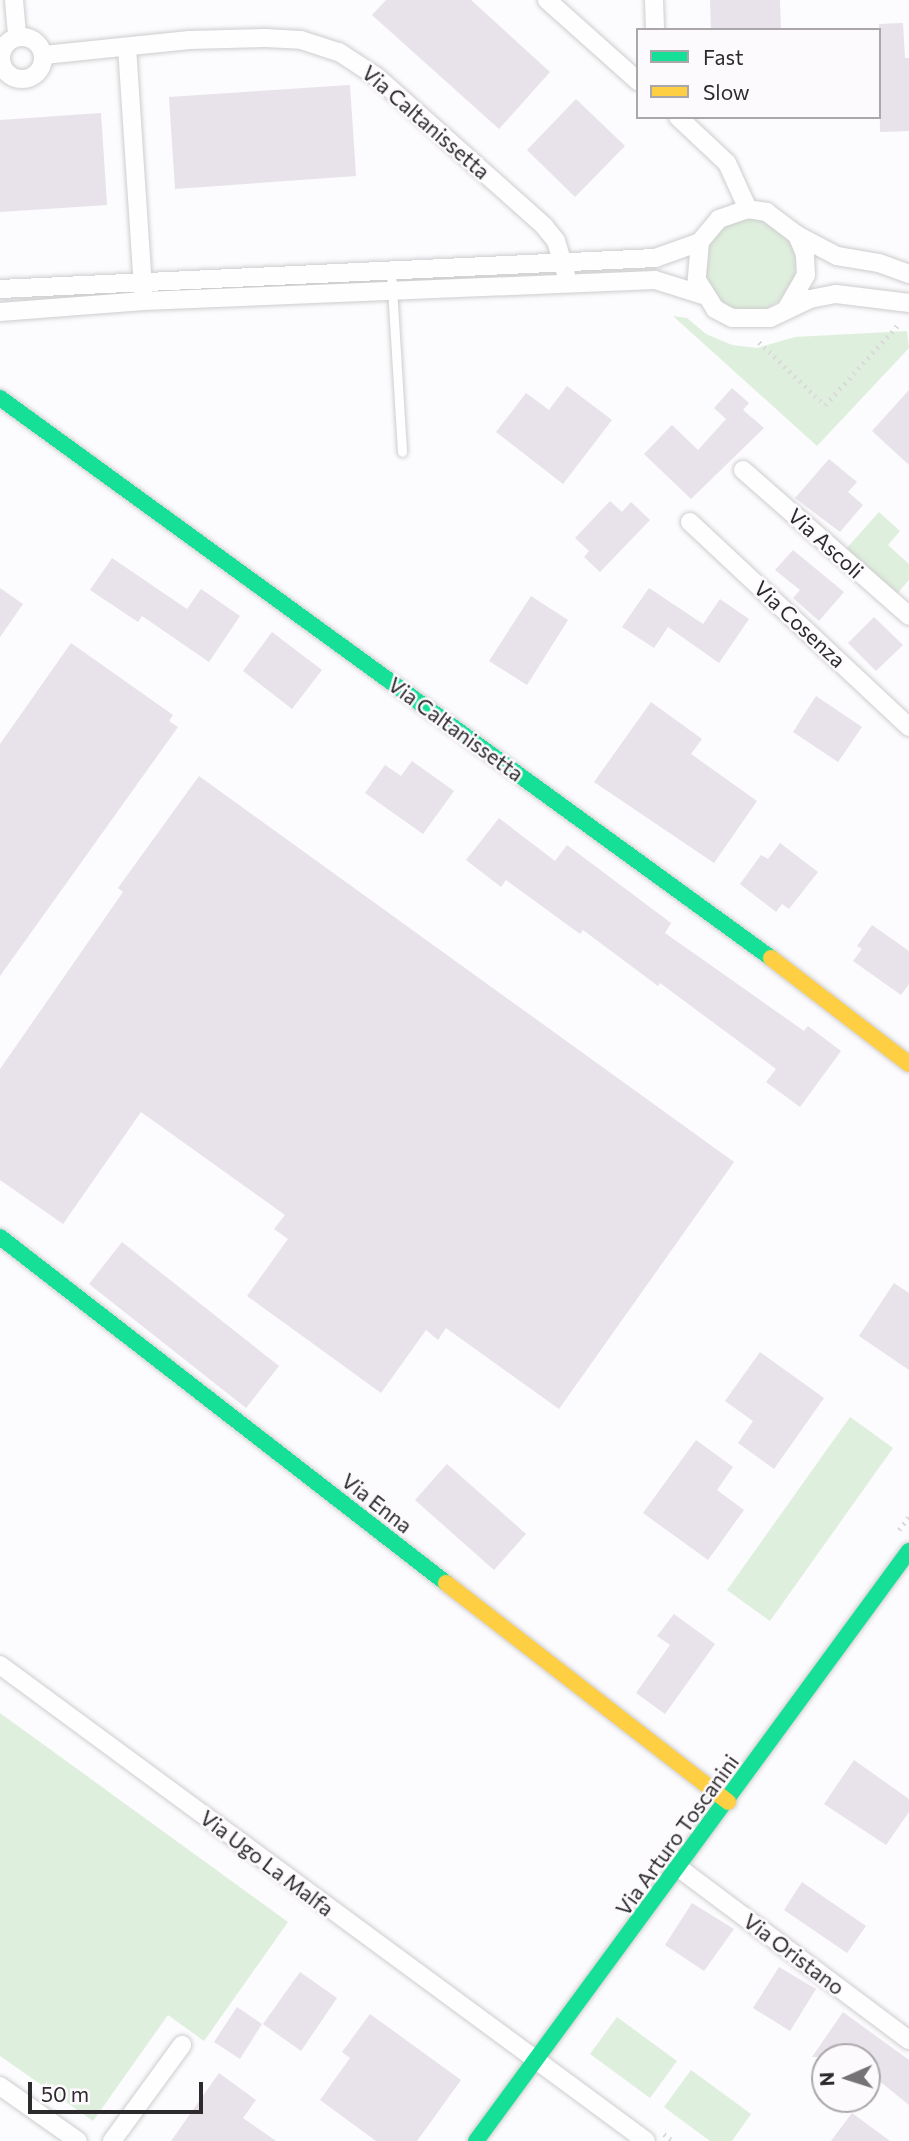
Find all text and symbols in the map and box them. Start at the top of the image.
legend [636,28,881,119]
text: Fast [703,44,744,69]
street label: Via Caltanissetta [357,60,495,184]
text: Slow [703,79,750,104]
street label: Via Ascoli [783,503,869,583]
street label: Via Cosenza [749,575,851,673]
street label: Via Caltanissetta [384,672,528,786]
street label: Via Enna [337,1468,417,1538]
street label: Via Arturo Toscanini [610,1750,744,1920]
street label: Via Ugo La Malfa [195,1805,339,1921]
street label: Via Oristano [739,1908,849,2000]
north arrow [811,2043,881,2113]
scale bar [32,2068,206,2112]
text: N [815,2071,838,2087]
text: 50 m [41,2081,89,2106]

